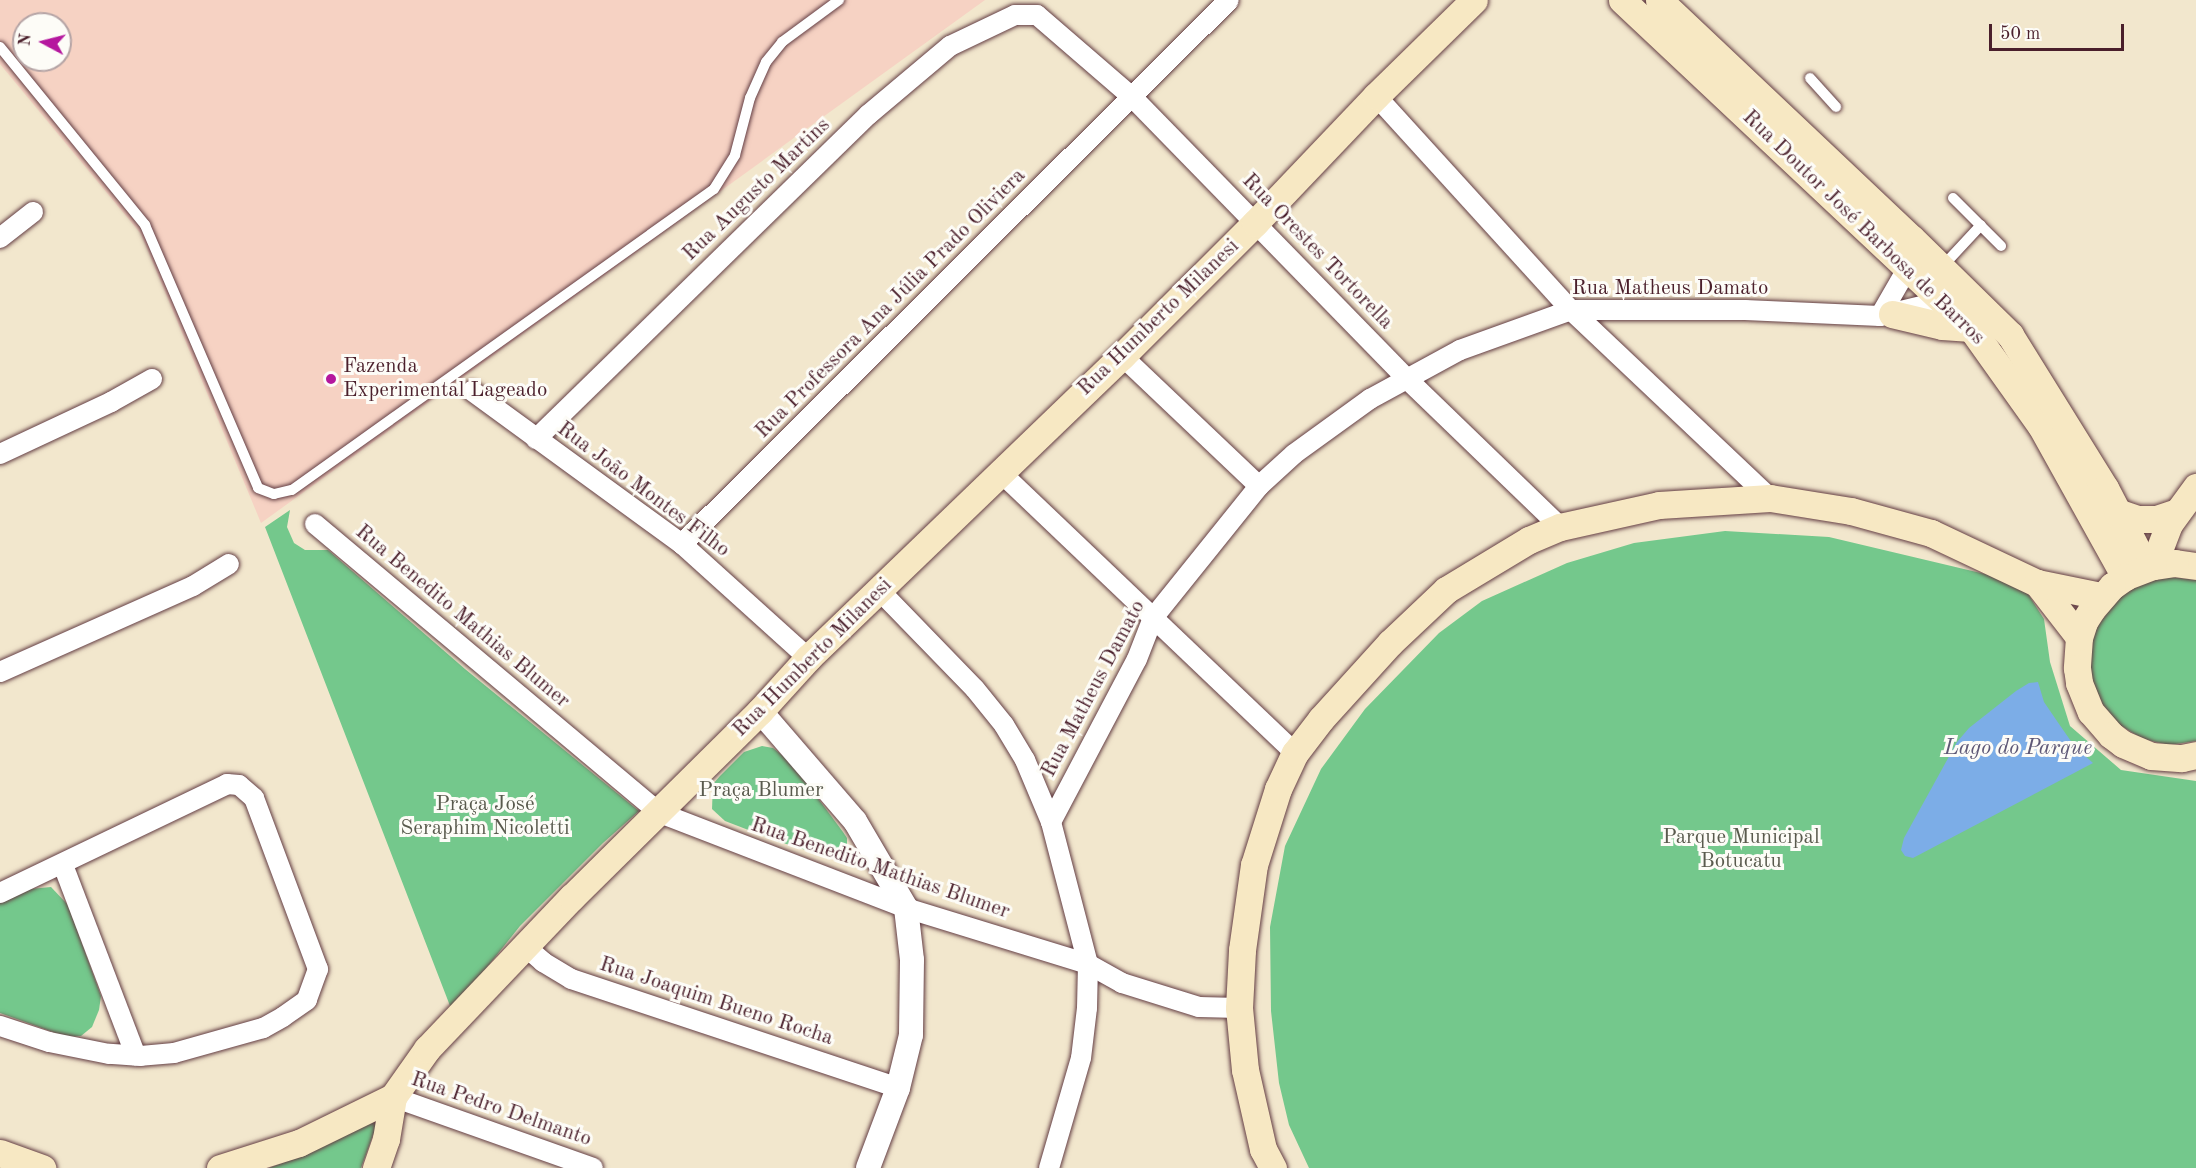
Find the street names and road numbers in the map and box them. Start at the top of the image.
street label: Rua Doutor José Barbosa de Barros [1737,105,1989,351]
street label: Rua Augusto Martins [678,113,836,267]
street label: Rua Professora Ana Júlia Prado Oliviera [751,164,1031,444]
street label: Rua Orestes Tortorella [1236,169,1398,335]
street label: Rua Humberto Milanesi [1073,234,1245,402]
street label: Rua Matheus Damato [1572,276,1768,302]
street label: Rua João Montes Filho [552,417,734,563]
street label: Rua Benedito Mathias Blumer [350,520,574,714]
street label: Rua Humberto Milanesi [728,573,898,743]
street label: Rua Matheus Damato [1037,596,1151,782]
street label: Rua Benedito Mathias Blumer [747,813,1013,925]
street label: Rua Joaquim Bueno Rocha [596,952,836,1052]
street label: Rua Pedro Delmanto [408,1067,594,1153]

